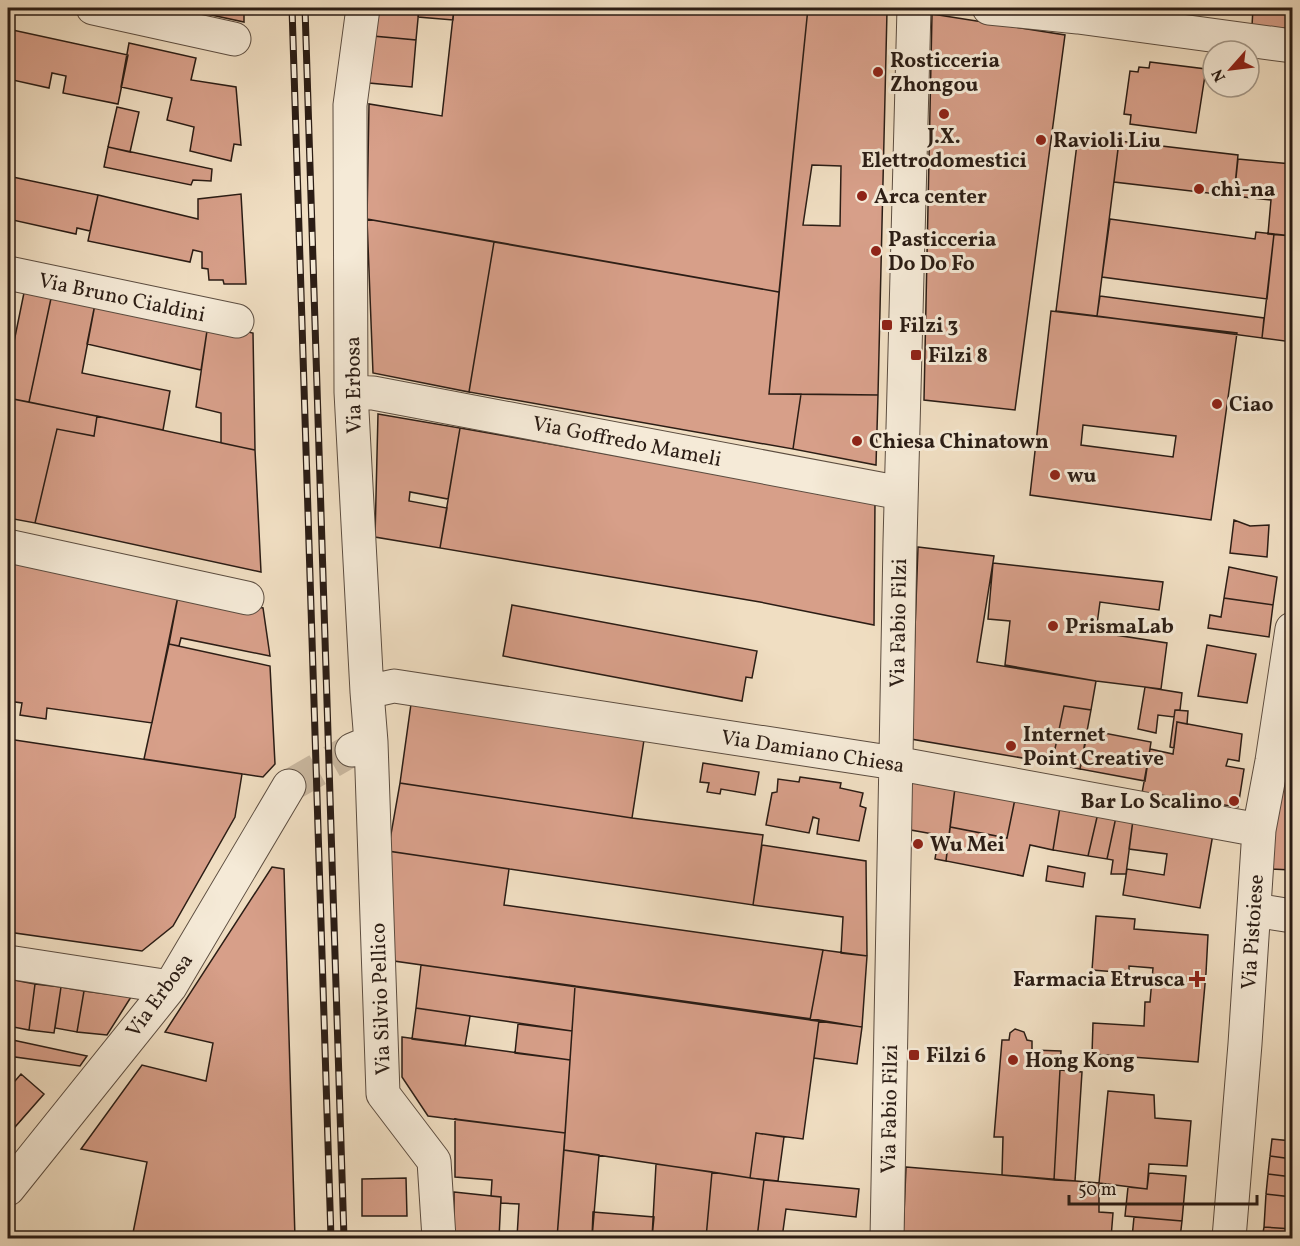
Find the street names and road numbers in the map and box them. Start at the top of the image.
street label: Via Bruno Cialdini [36,267,208,330]
street label: Via Erbosa [339,336,370,434]
street label: Via Goffredo Mameli [530,410,724,475]
street label: Via Fabio Filzi [884,558,915,688]
street label: Via Damiano Chiesa [719,724,907,781]
street label: Via Pistoiese [1235,873,1272,991]
street label: Via Silvio Pellico [364,922,399,1076]
street label: Via Erbosa [120,948,201,1044]
street label: Via Fabio Filzi [875,1044,906,1174]

